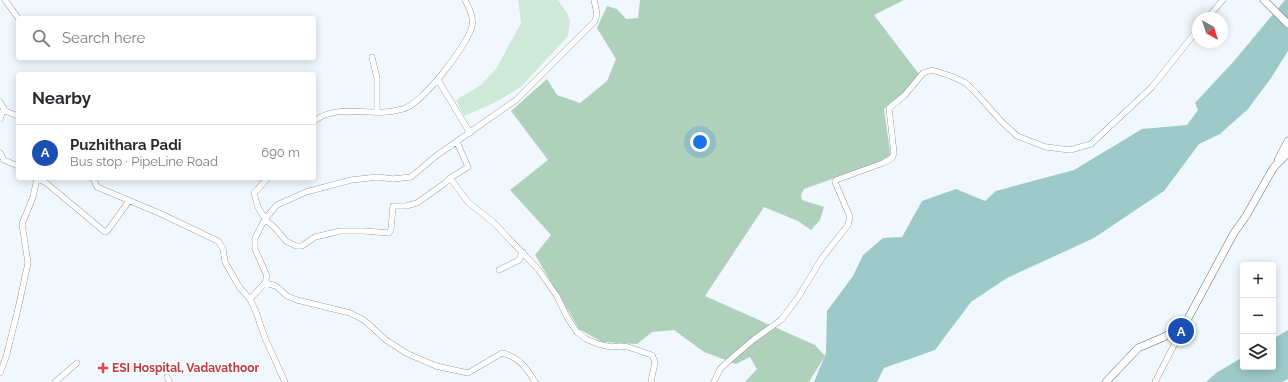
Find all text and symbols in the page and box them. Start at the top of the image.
north arrow [1192,12,1228,48]
search box [16,16,316,60]
icon: search [30,27,52,49]
text: Search here [62,29,145,47]
text: Nearby [32,88,91,108]
your location [690,132,710,152]
text: Puzhithara Padi [70,136,182,154]
text: A [41,145,49,160]
text: 690 m [261,145,300,160]
text: Bus stop · PipeLine Road [70,154,218,169]
map controls [1240,262,1276,370]
button: + [1240,262,1276,298]
button: − [1240,298,1276,334]
pin: A [1168,316,1194,346]
button: layers [1240,334,1276,370]
place label: ESI Hospital, Vadavathoor [112,361,260,375]
marker: ESI Hospital, Vadavathoor [97,362,109,374]

